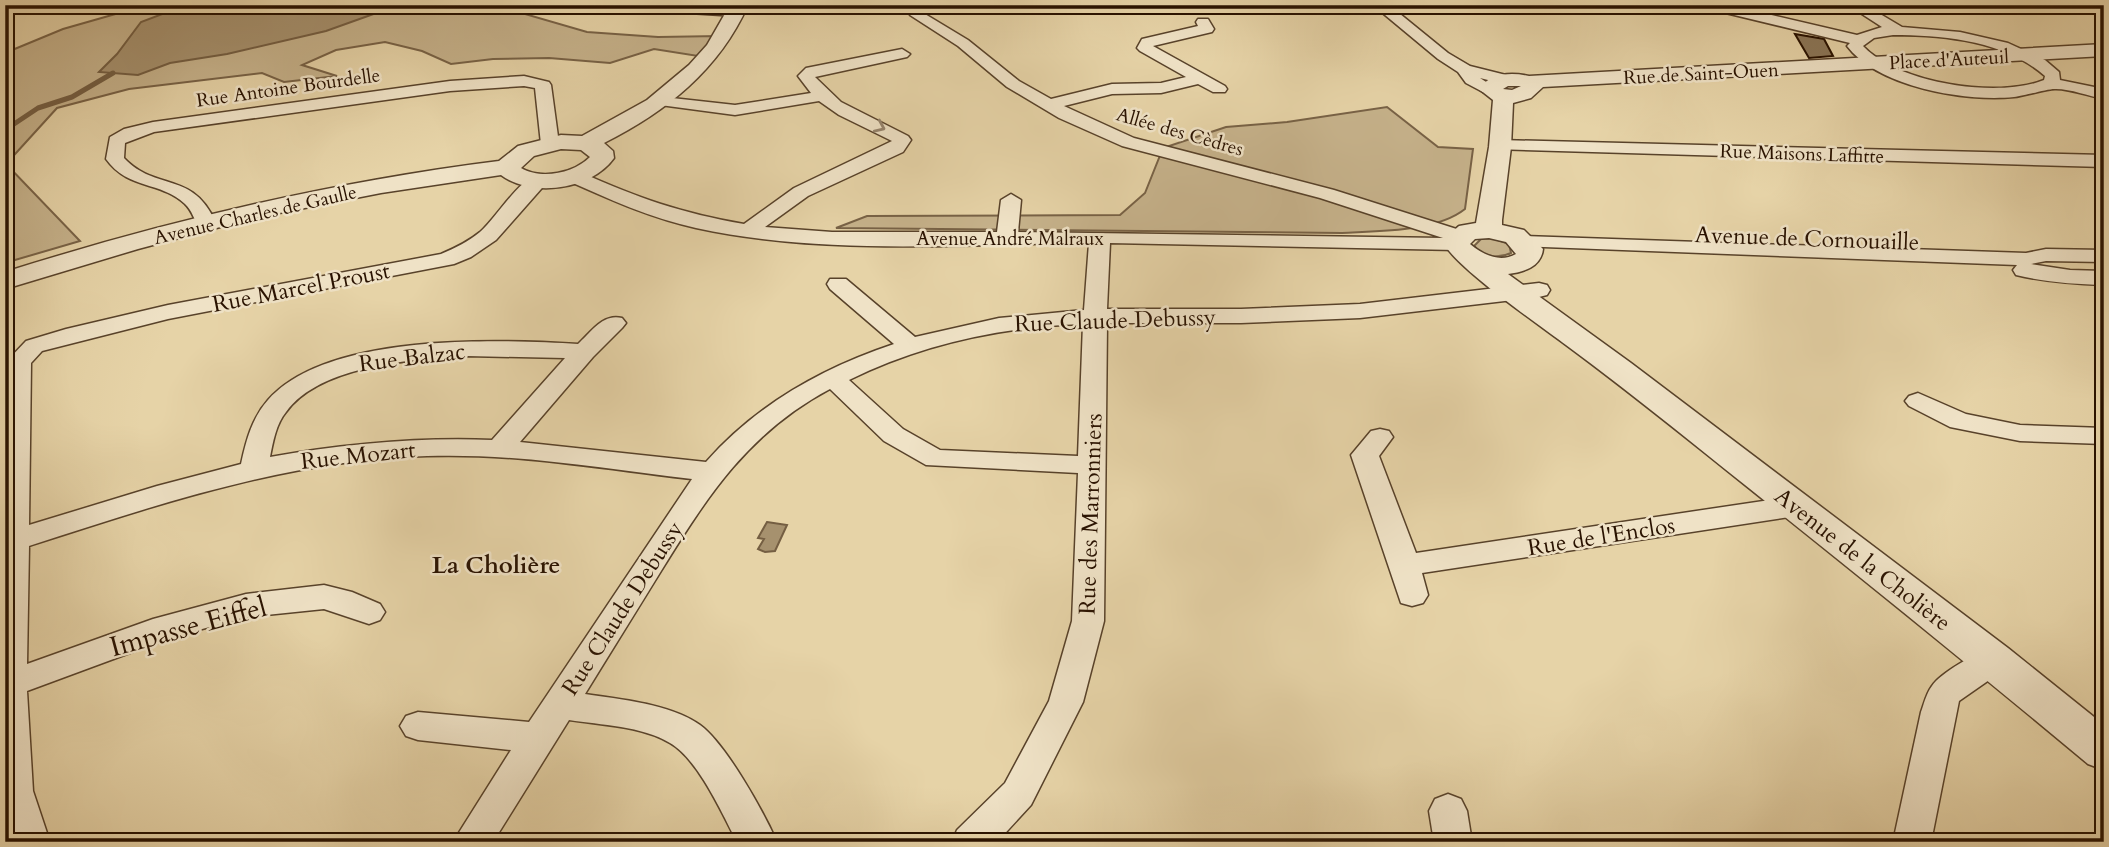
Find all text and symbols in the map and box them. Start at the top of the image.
street label: Place d'Auteuil [1888,44,2010,76]
street label: Rue de Saint-Ouen [1623,57,1780,91]
street label: Rue Antoine Bourdelle [195,62,382,114]
street label: Allée des Cèdres [1113,101,1246,163]
one-way arrow [873,119,885,133]
street label: Rue Maisons Laffitte [1719,138,1885,170]
street label: Avenue Charles de Gaulle [151,179,359,251]
street label: Avenue de Cornouaille [1694,219,1920,258]
street label: Avenue André Malraux [916,226,1104,252]
street label: Rue Marcel Proust [210,255,392,320]
street label: Rue Claude Debussy [1014,301,1216,340]
street label: Rue Balzac [357,336,467,379]
street label: Rue des Marronniers [1071,413,1110,615]
street label: Rue Mozart [299,434,417,477]
street label: Avenue de la Cholière [1768,481,1957,638]
street label: Rue de l'Enclos [1525,510,1677,563]
street label: Rue Claude Debussy [554,515,690,701]
district label: La Cholière [432,549,560,582]
street label: Impasse Eiffel [106,588,271,666]

